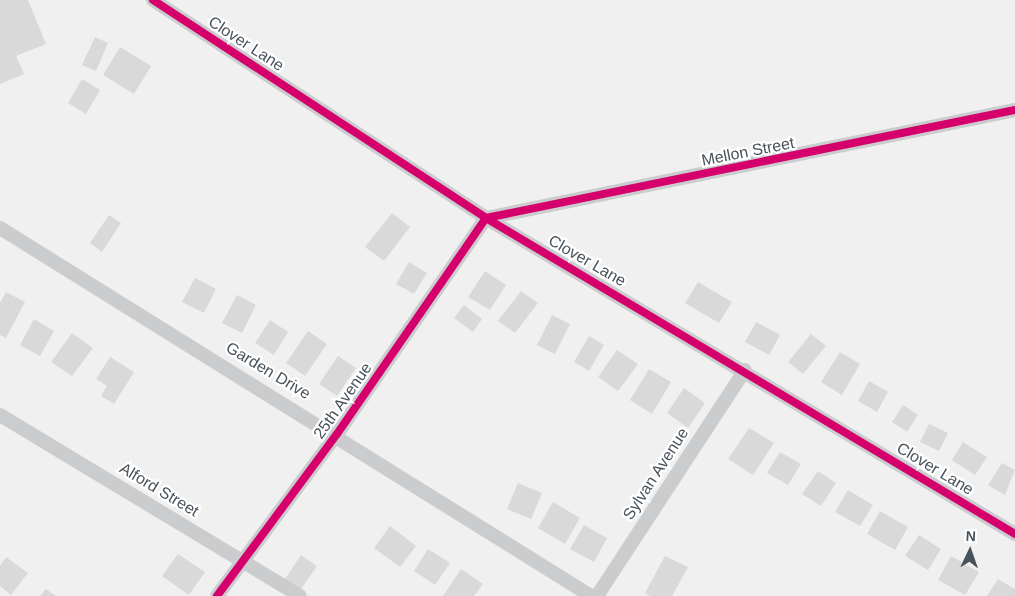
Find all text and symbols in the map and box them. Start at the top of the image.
street label: Clover Lane [205,12,287,76]
street label: Mellon Street [700,134,796,170]
street label: Clover Lane [545,231,629,291]
street label: Garden Drive [222,338,314,404]
street label: 25th Avenue [309,359,377,443]
street label: Sylvan Avenue [619,424,693,524]
street label: Clover Lane [893,439,977,499]
street label: Alford Street [116,459,202,521]
north arrow [945,526,995,576]
text: N [965,528,976,544]

